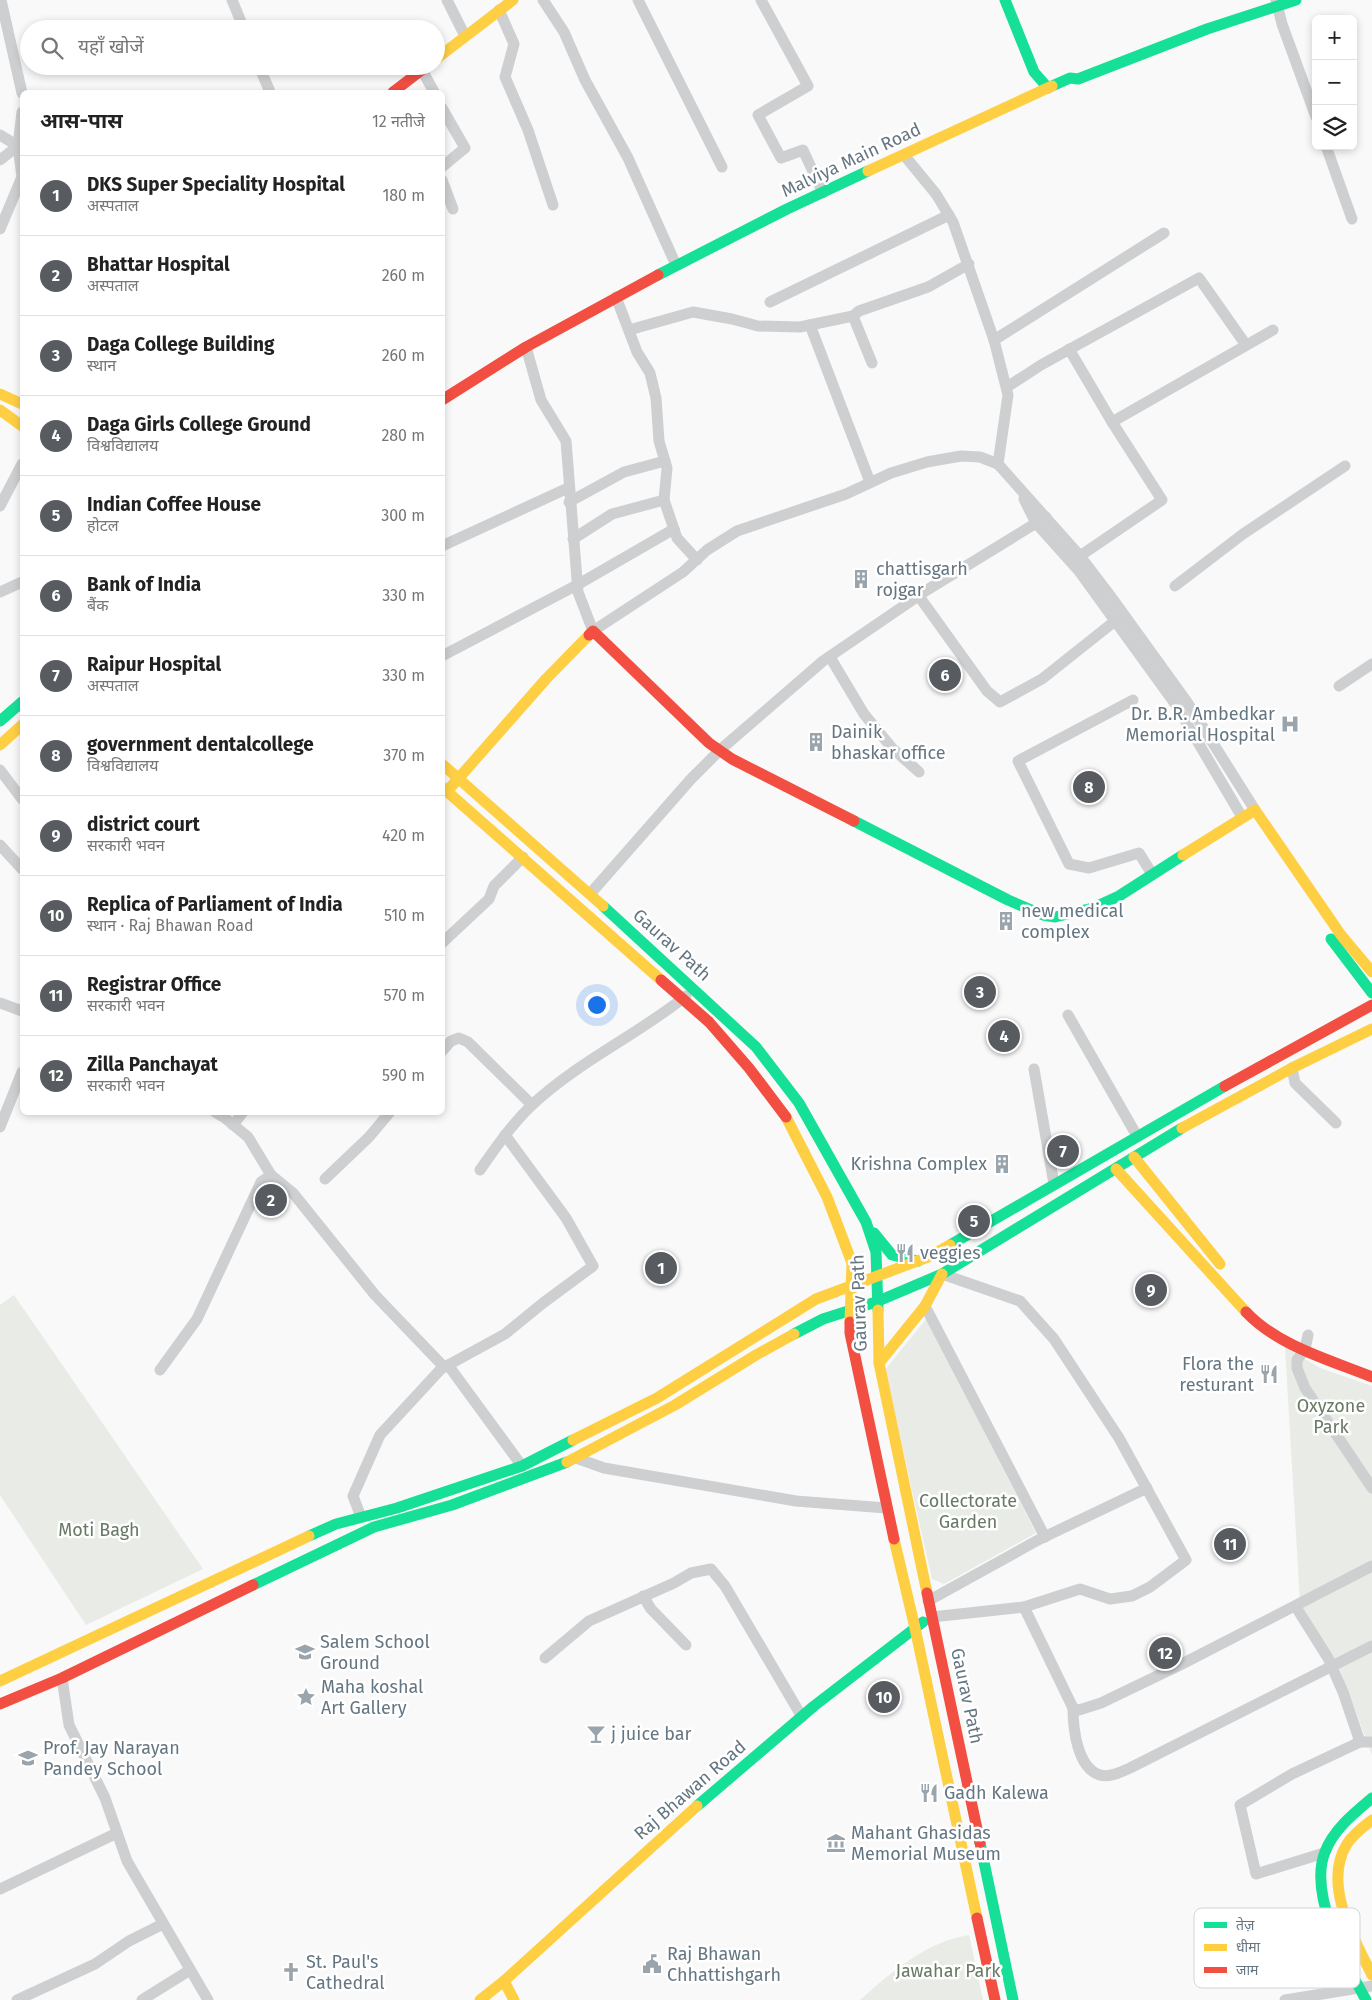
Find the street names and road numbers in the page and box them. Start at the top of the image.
street label: Malviya Main Road [778,118,924,202]
street label: Gaurav Path [628,904,716,986]
street label: Gaurav Path [846,1254,872,1352]
street label: Gaurav Path [946,1646,988,1746]
street label: Raj Bhawan Road [630,1736,750,1844]

